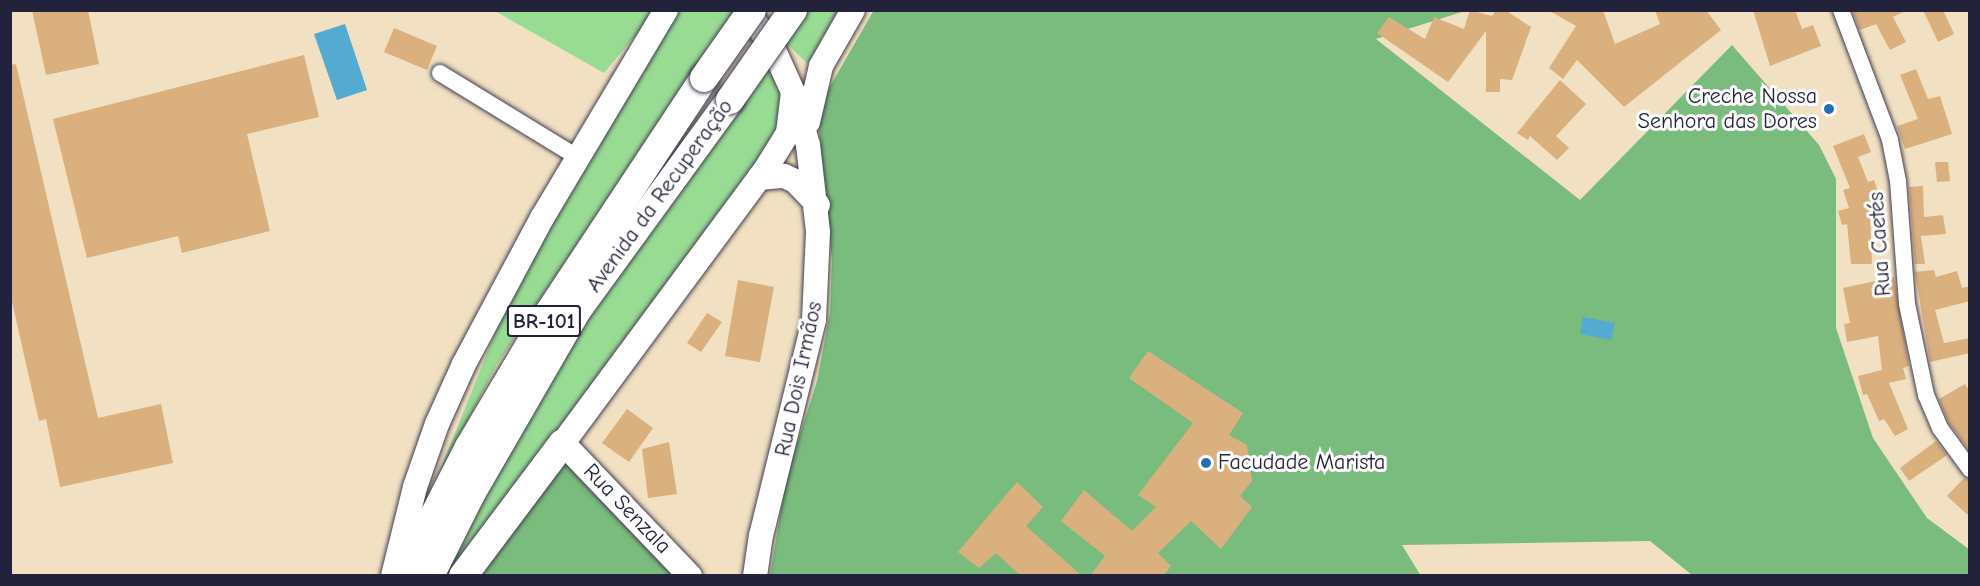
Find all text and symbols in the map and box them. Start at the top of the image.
place label: Creche Nossa Senhora das Dores [1638,83,1817,134]
street label: Avenida da Recuperação [581,94,739,298]
marker: Creche Nossa Senhora das Dores [1822,102,1836,116]
street label: Rua Caetés [1863,191,1897,297]
street label: Rua Dois Irmãos [770,299,828,459]
road number: BR-101 [506,303,582,339]
place label: Facudade Marista [1218,450,1385,476]
marker: Facudade Marista [1199,456,1213,470]
street label: Rua Senzala [578,458,676,560]

